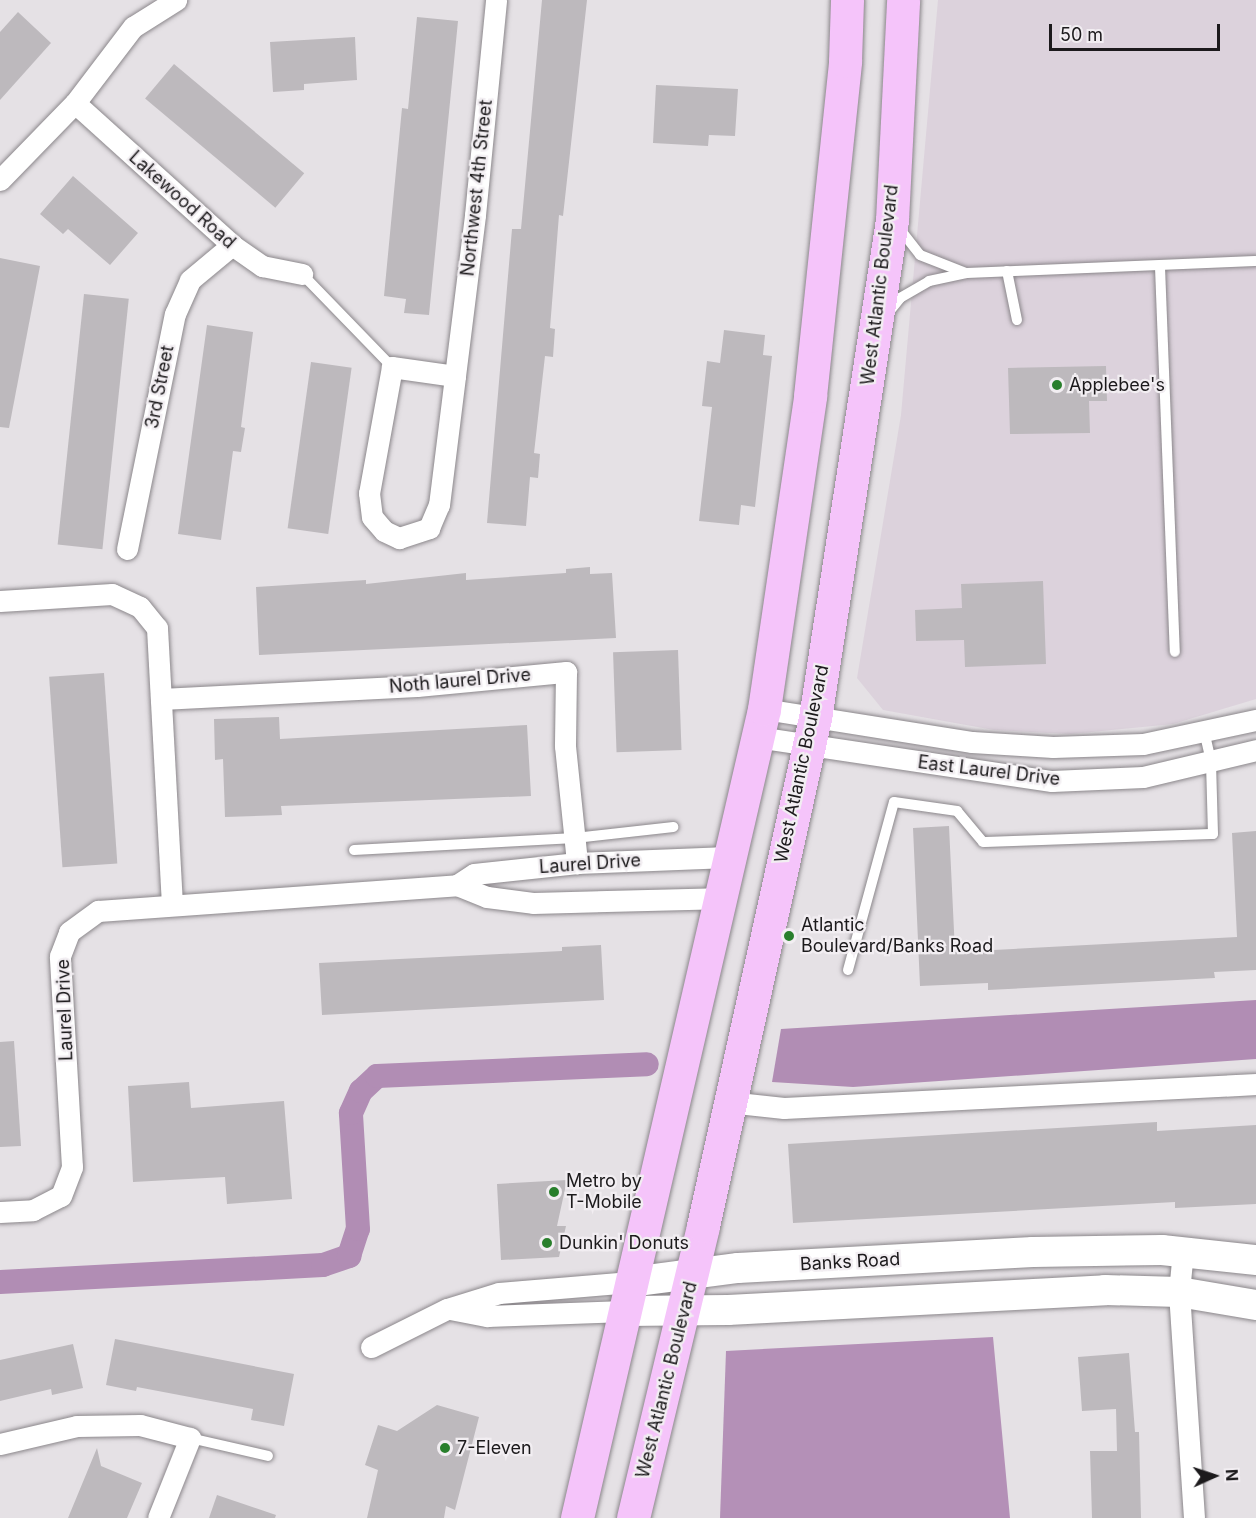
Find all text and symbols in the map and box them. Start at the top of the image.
scale bar [1052,12,1223,50]
text: 50 m [1060,24,1103,45]
street label: Northwest 4th Street [457,99,497,277]
street label: Lakewood Road [124,147,240,253]
street label: West Atlantic Boulevard [857,184,903,386]
street label: 3rd Street [141,343,179,431]
place label: Applebee's [1069,374,1165,396]
marker: Applebee's [1050,378,1064,392]
street label: West Atlantic Boulevard [770,663,834,865]
street label: Noth laurel Drive [388,664,532,698]
street label: East Laurel Drive [917,752,1061,790]
street label: Laurel Drive [538,850,642,878]
place label: Atlantic Boulevard/Banks Road [801,915,993,958]
marker: Atlantic Boulevard/Banks Road [782,929,796,943]
street label: Laurel Drive [52,959,78,1061]
place label: Metro by T-Mobile [566,1171,642,1214]
marker: Metro by T-Mobile [547,1185,561,1199]
place label: Dunkin' Donuts [559,1232,689,1254]
marker: Dunkin' Donuts [540,1236,554,1250]
street label: Banks Road [799,1249,901,1275]
street label: West Atlantic Boulevard [632,1279,702,1481]
place label: 7-Eleven [457,1437,532,1459]
marker: 7-Eleven [438,1441,452,1455]
north arrow [1184,1446,1244,1506]
text: N [1222,1468,1242,1482]

